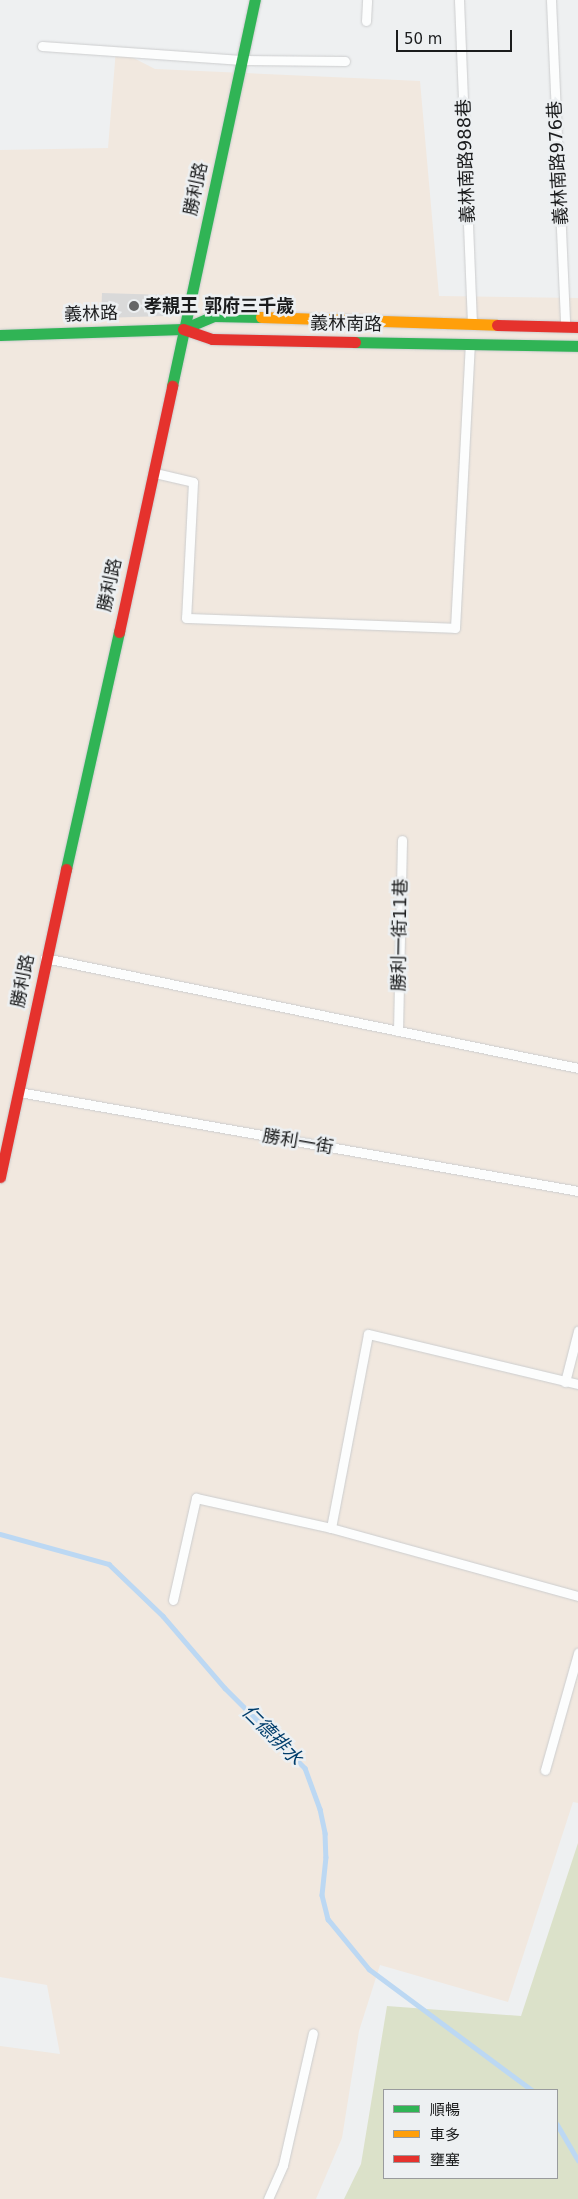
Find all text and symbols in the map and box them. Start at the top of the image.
scale bar [398,20,514,52]
text: 50 m [404,30,442,48]
street label: 義林南路988巷 [453,98,479,224]
street label: 義林南路976巷 [544,100,572,226]
street label: 勝利路 [180,160,212,218]
place label: 孝親王 郭府三千歲 [144,295,294,317]
marker: 孝親王 郭府三千歲 [128,300,140,312]
street label: 義林路 [64,302,118,326]
street label: 義林南路 [310,313,382,335]
street label: 勝利路 [94,556,126,614]
street label: 勝利一街11巷 [388,878,412,992]
street label: 勝利路 [7,952,39,1010]
street label: 勝利一街 [261,1125,335,1159]
water label: 仁德排水 [237,1700,307,1770]
legend [383,2089,558,2179]
text: 順暢 [430,2101,460,2119]
text: 車多 [430,2126,460,2144]
text: 壅塞 [430,2151,460,2169]

